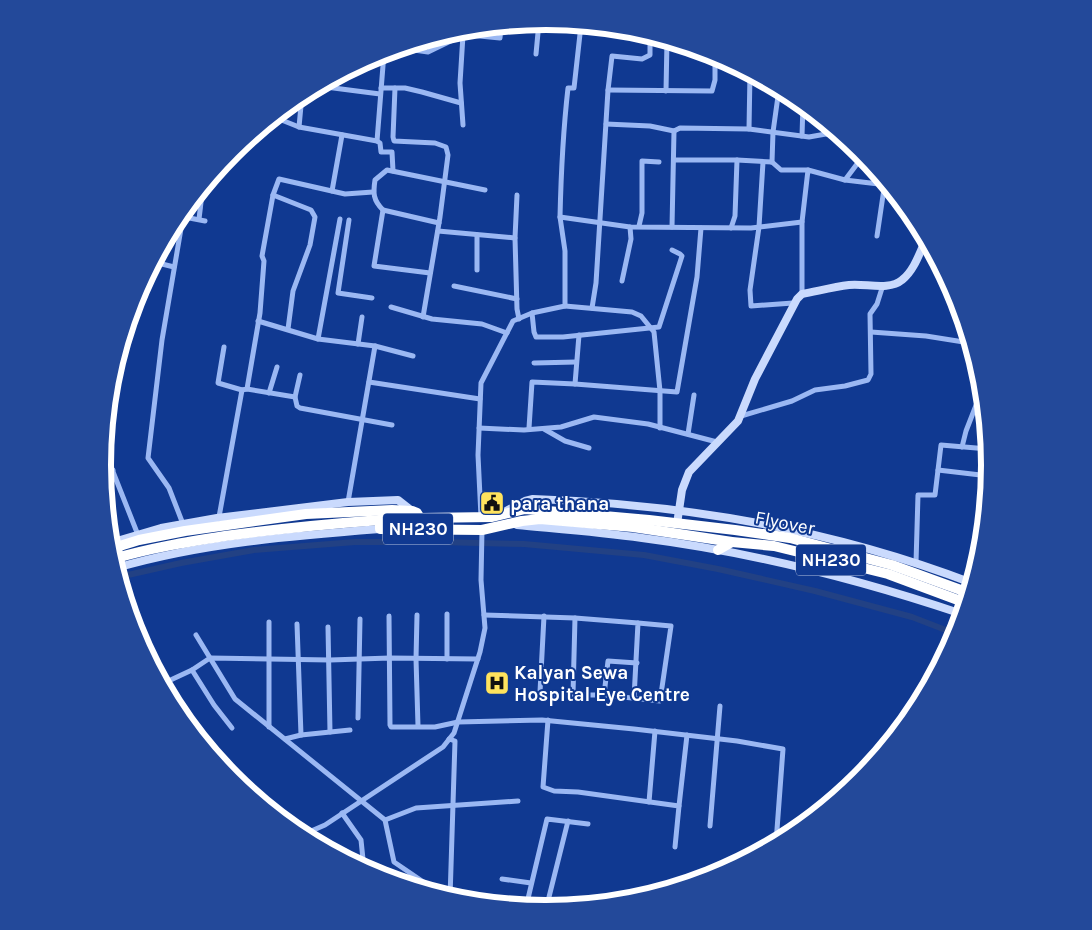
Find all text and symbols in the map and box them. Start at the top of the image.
public building icon: para thana [479,490,505,516]
place label: para thana [510,493,609,515]
street label: Flyover [753,506,817,540]
road number: NH230 [383,514,453,544]
road number: NH230 [796,544,866,576]
place label: Kalyan Sewa Hospital Eye Centre [514,662,690,706]
hospital icon: Kalyan Sewa Hospital Eye Centre [484,670,510,696]

